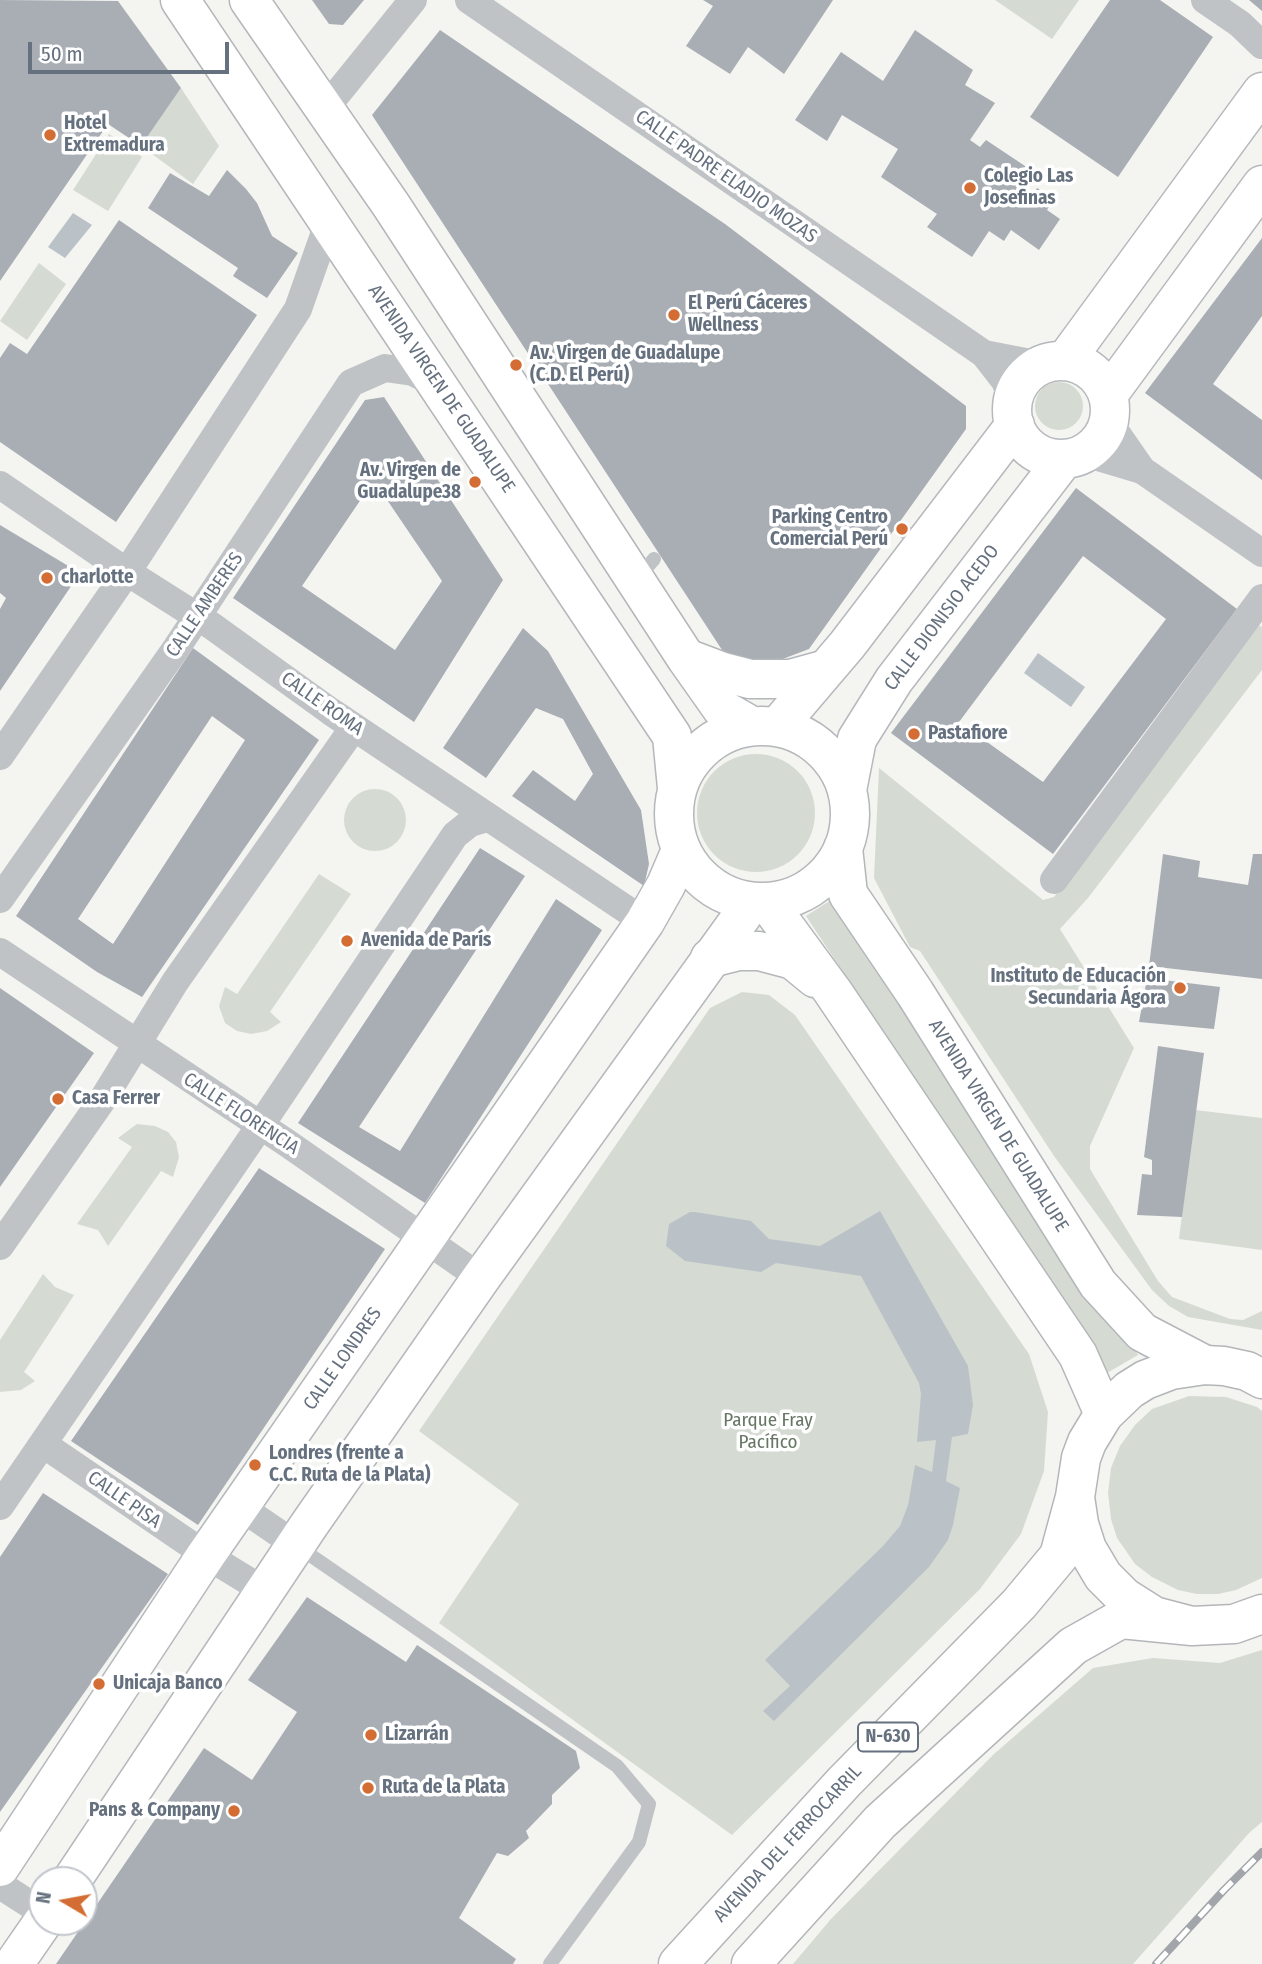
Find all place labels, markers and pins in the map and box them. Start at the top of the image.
place label: Hotel Extremadura [64,113,165,157]
marker: Hotel Extremadura [42,127,58,143]
place label: Colegio Las Josefinas [984,166,1073,210]
marker: Colegio Las Josefinas [962,180,978,196]
place label: El Perú Cáceres Wellness [688,293,807,337]
marker: El Perú Cáceres Wellness [666,307,682,323]
place label: Av. Virgen de Guadalupe (C.D. El Perú) [530,343,720,387]
marker: Av. Virgen de Guadalupe (C.D. El Perú) [508,357,524,373]
place label: Av. Virgen de Guadalupe38 [357,460,461,504]
marker: Av. Virgen de Guadalupe38 [467,474,483,490]
place label: Parking Centro Comercial Perú [770,507,888,551]
marker: Parking Centro Comercial Perú [894,521,910,537]
place label: charlotte [61,567,134,589]
marker: charlotte [39,570,55,586]
place label: Pastafiore [928,723,1008,745]
marker: Pastafiore [906,726,922,742]
place label: Avenida de París [361,930,491,952]
marker: Avenida de París [339,933,355,949]
place label: Instituto de Educación Secundaria Ágora [990,966,1166,1010]
marker: Instituto de Educación Secundaria Ágora [1172,980,1188,996]
place label: Casa Ferrer [72,1088,160,1110]
marker: Casa Ferrer [50,1091,66,1107]
place label: Londres (frente a C.C. Ruta de la Plata) [269,1443,430,1487]
marker: Londres (frente a C.C. Ruta de la Plata) [247,1457,263,1473]
place label: Unicaja Banco [113,1673,223,1695]
marker: Unicaja Banco [91,1676,107,1692]
place label: Lizarrán [385,1724,449,1746]
marker: Lizarrán [363,1727,379,1743]
place label: Ruta de la Plata [382,1777,505,1799]
marker: Ruta de la Plata [360,1780,376,1796]
place label: Pans & Company [89,1800,220,1822]
marker: Pans & Company [226,1803,242,1819]

